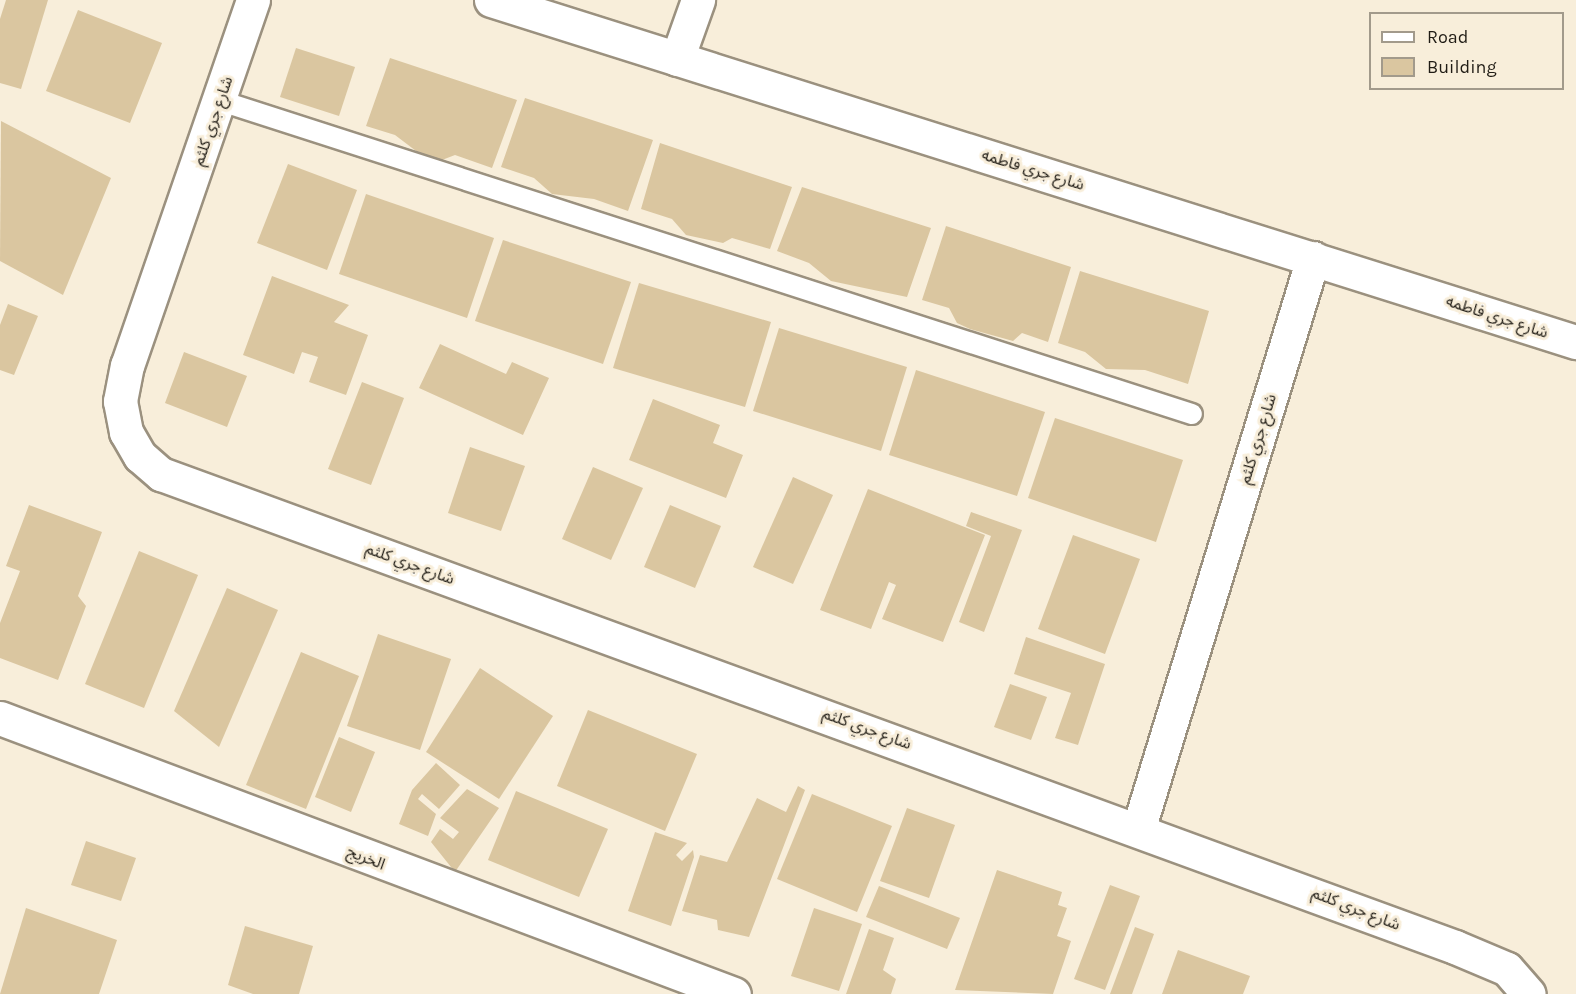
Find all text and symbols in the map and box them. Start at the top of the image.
legend [1369,12,1564,90]
text: Road [1427,26,1468,48]
text: Building [1427,56,1497,78]
street label: شارع جري كلثم [189,74,237,168]
street label: شارع جري فاطمه [979,145,1087,195]
street label: شارع جري فاطمه [1443,291,1551,343]
street label: شارع جري كلثم [1235,392,1281,486]
street label: شارع جري كلثم [363,539,457,589]
street label: شارع جري كلثم [820,704,914,754]
street label: الخريج [344,842,388,874]
street label: شارع جري كلثم [1309,883,1403,935]

